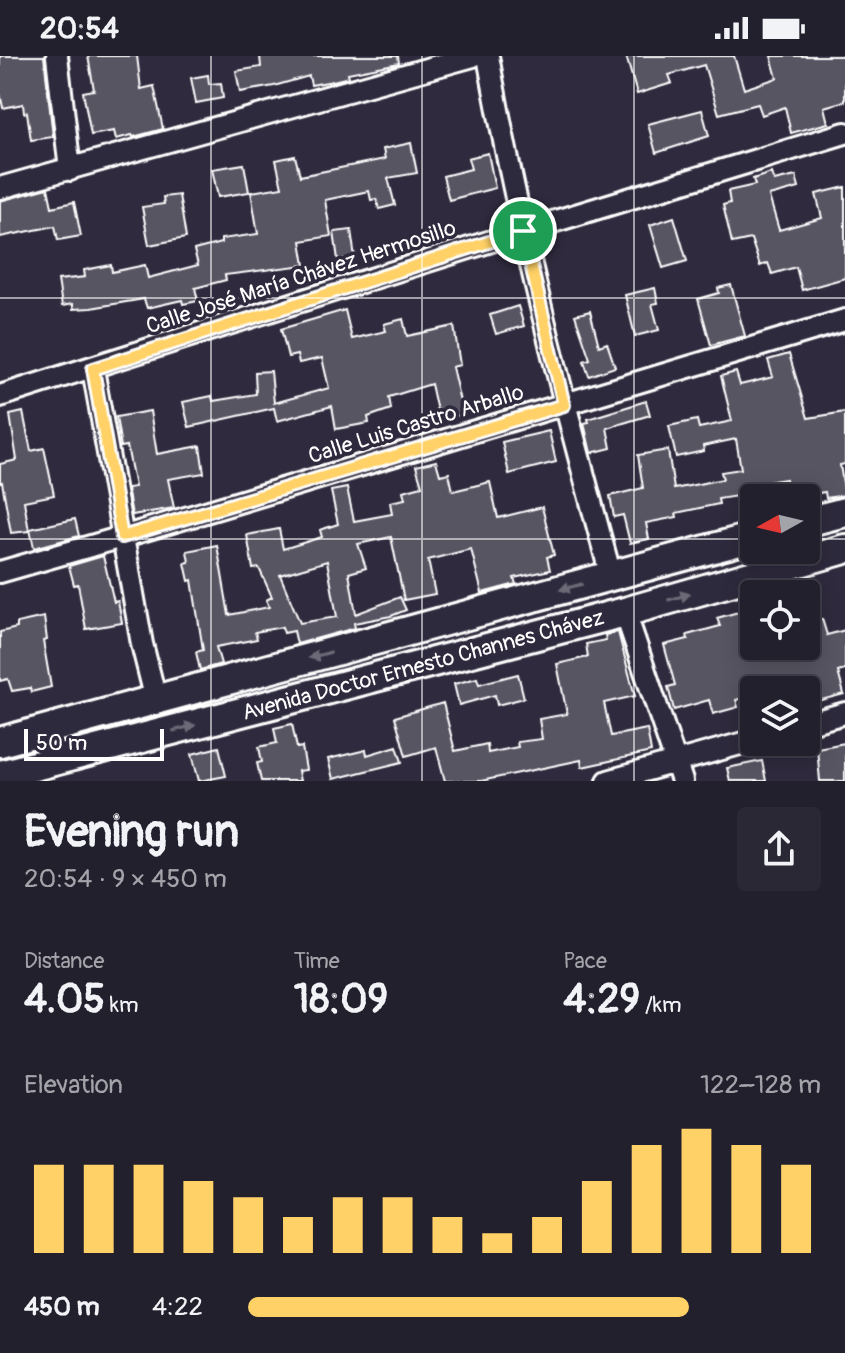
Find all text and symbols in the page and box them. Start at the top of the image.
text: 20:54 [40,10,119,47]
pin [489,197,557,265]
icon: arrive [501,209,545,253]
street label: Calle José María Chávez Hermosillo [143,214,460,340]
street label: Calle Luis Castro Arballo [305,378,527,470]
north arrow [740,484,820,564]
map controls [740,484,820,756]
button: locate [740,580,820,660]
one-way arrow [558,581,582,594]
one-way arrow [667,590,691,603]
street label: Avenida Doctor Ernesto Channes Chávez [239,603,607,727]
one-way arrow [307,650,332,662]
button: layers [740,676,820,756]
one-way arrow [171,721,196,733]
scale bar [24,725,164,761]
text: 50 m [36,729,87,757]
text: Evening run [24,805,239,860]
button: share [737,807,821,891]
text: 20:54 · 9 × 450 m [24,863,227,895]
text: Distance [24,947,104,975]
text: Time [294,947,340,975]
text: Pace [563,947,607,975]
text: 4.05 [24,975,105,1024]
text: 18:09 [294,975,388,1024]
text: 4:29 [563,975,640,1024]
text: km [105,991,138,1019]
text: /km [640,991,682,1019]
text: Elevation [24,1069,123,1101]
text: 122–128 m [700,1069,821,1101]
text: 450 m [24,1291,100,1323]
text: 4:22 [152,1291,203,1323]

